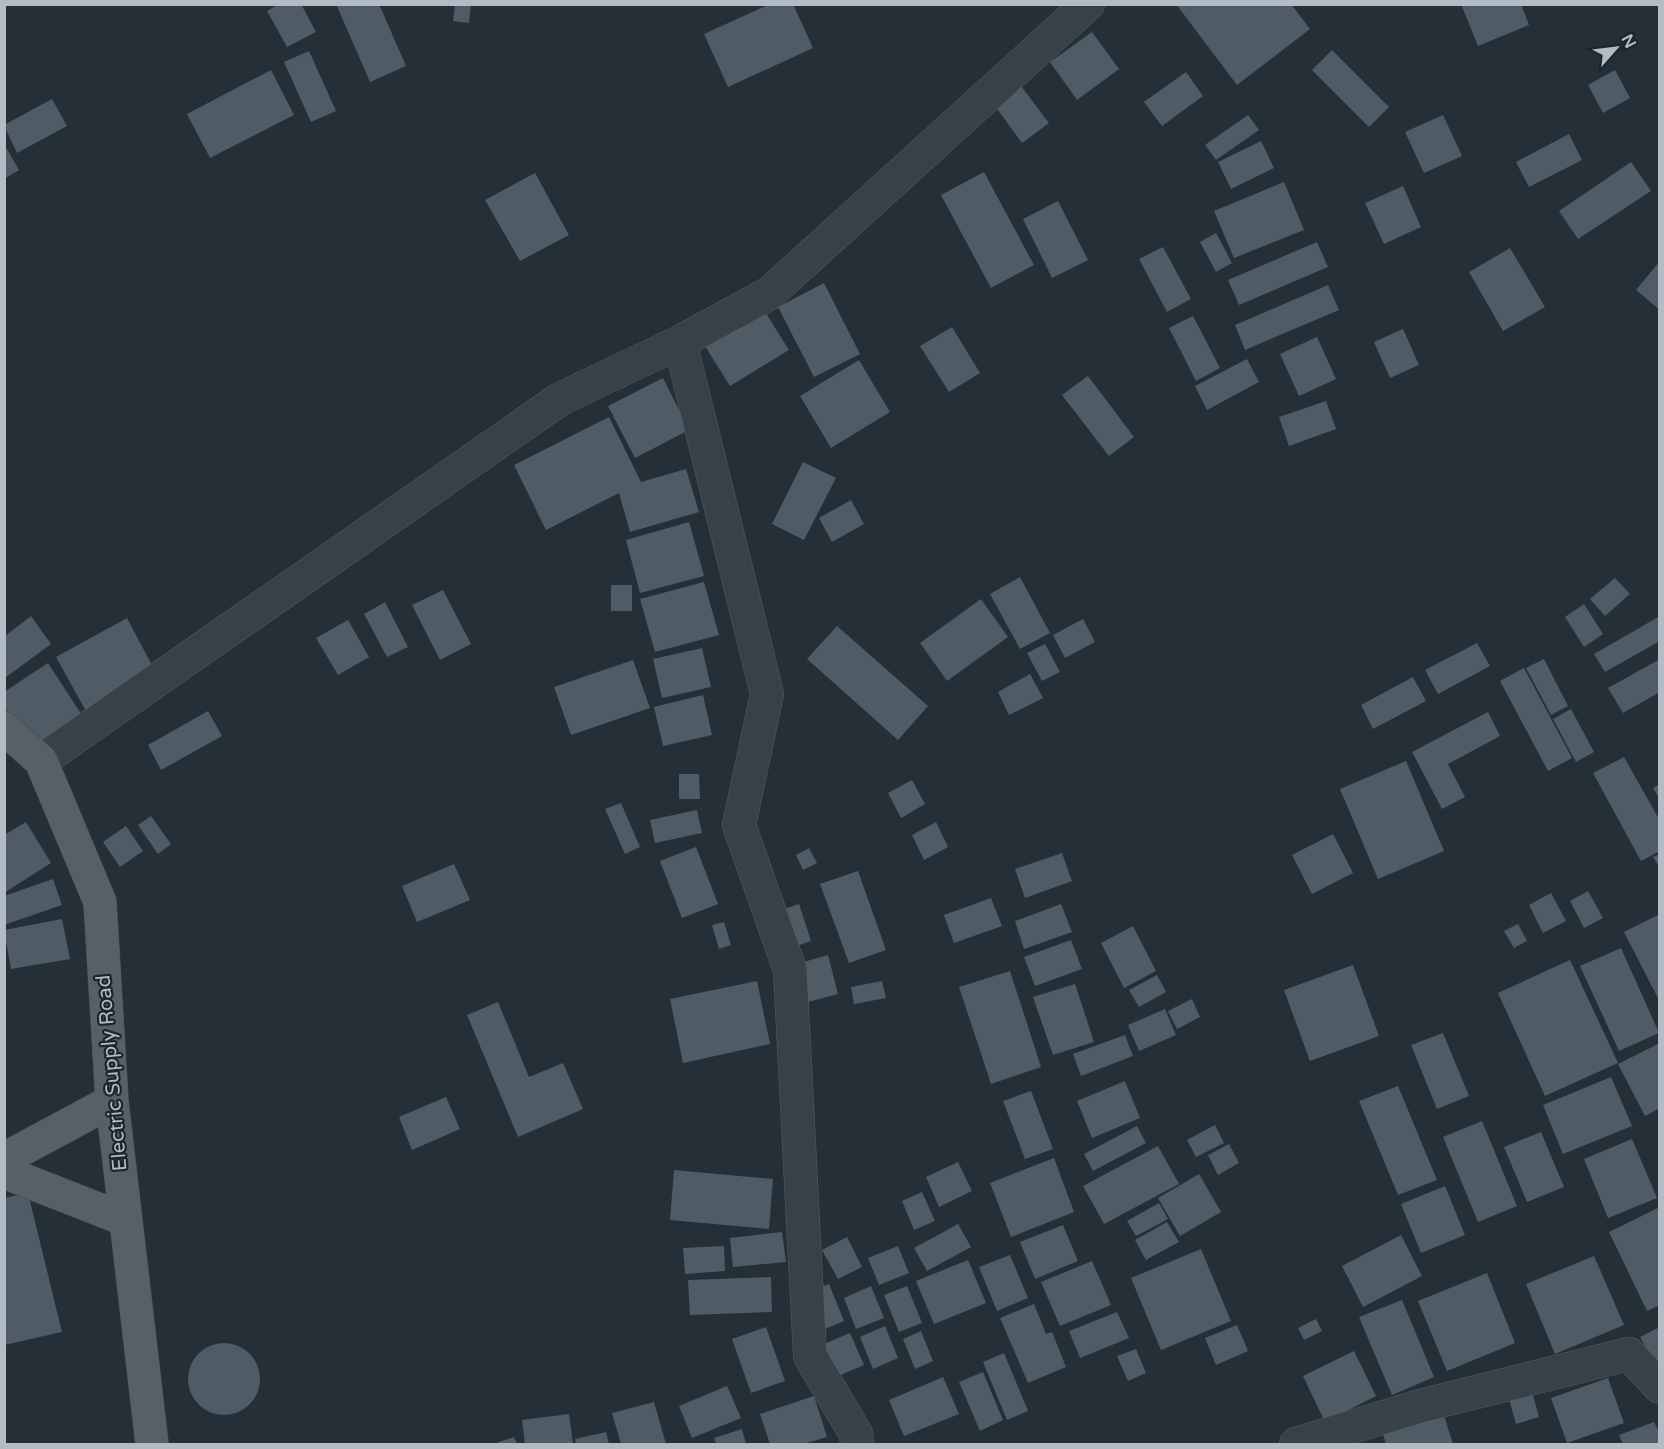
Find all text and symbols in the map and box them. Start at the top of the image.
north arrow [1586,18,1646,78]
text: N [1617,31,1640,52]
street label: Electric Supply Road [91,974,133,1172]

